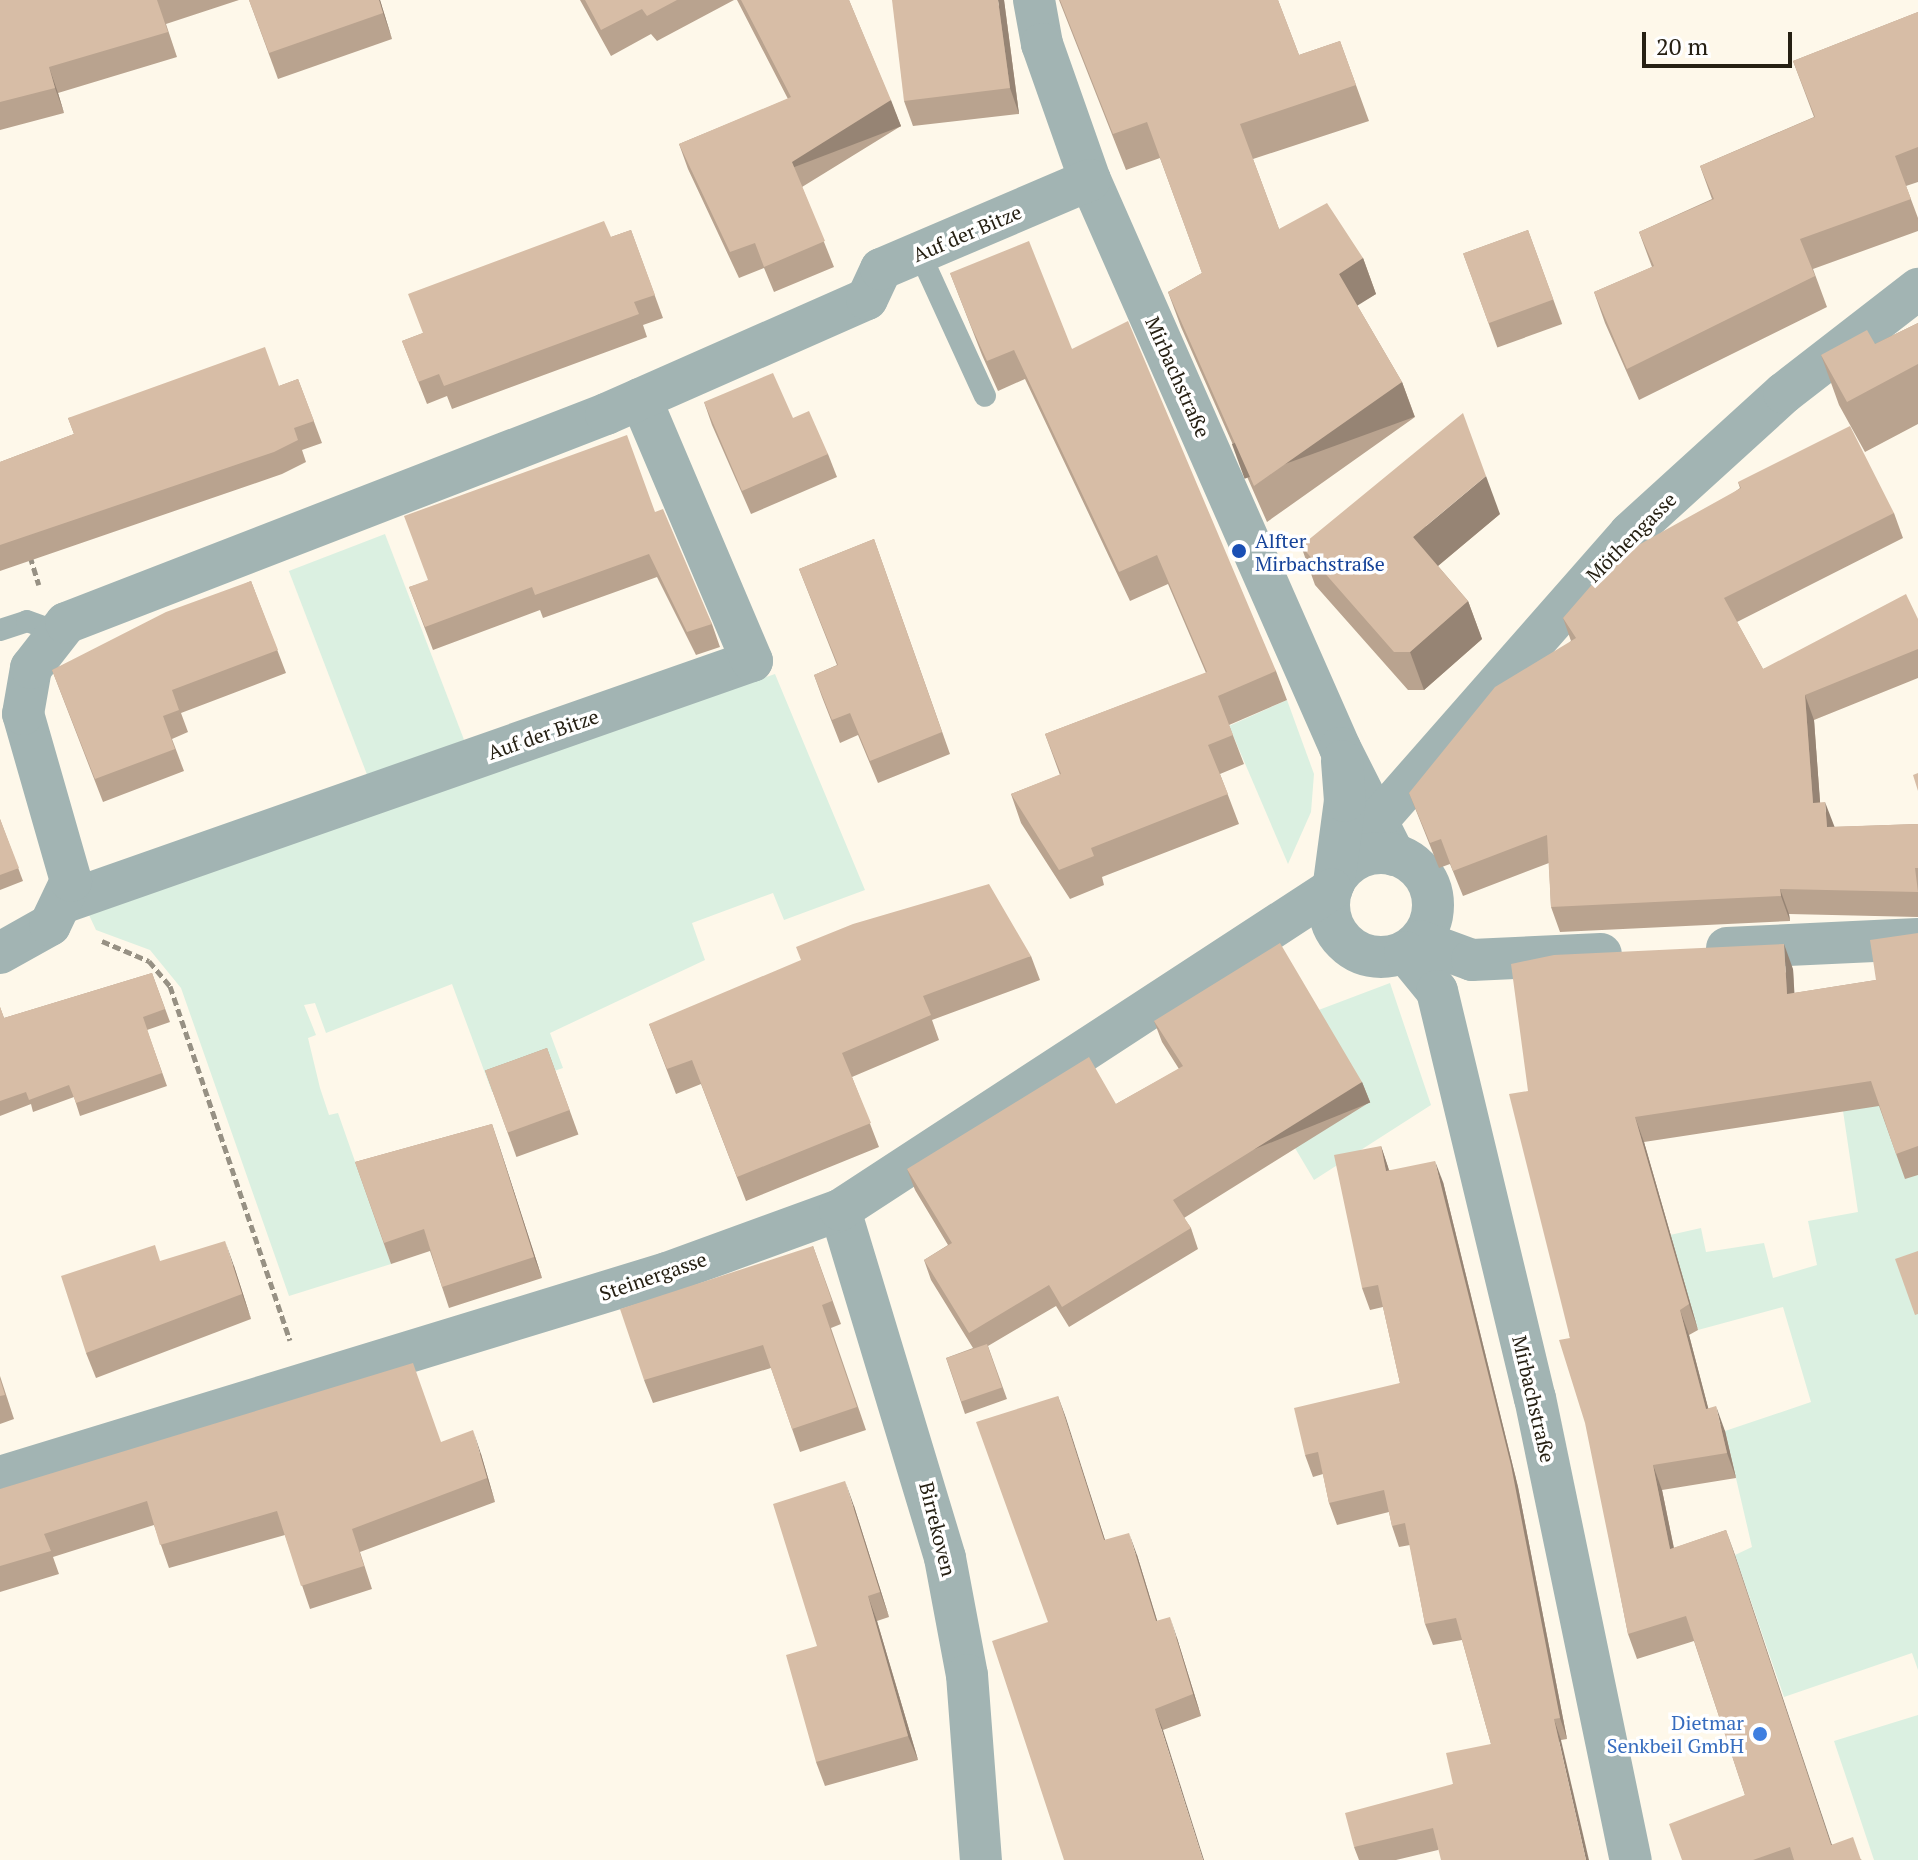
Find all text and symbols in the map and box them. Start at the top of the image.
scale bar [1646,16,1796,66]
text: 20 m [1656,30,1708,62]
street label: Auf der Bitze [909,199,1025,267]
street label: Mirbachstraße [1141,313,1215,441]
street label: Möthengasse [1581,487,1681,587]
place label: Alfter Mirbachstraße [1255,528,1385,575]
marker: Alfter Mirbachstraße [1230,542,1248,560]
street label: Auf der Bitze [484,704,602,764]
street label: Steinergasse [596,1246,710,1306]
street label: Mirbachstraße [1508,1333,1560,1465]
street label: Birrekoven [915,1479,961,1579]
place label: Dietmar Senkbeil GmbH [1607,1710,1744,1757]
marker: Dietmar Senkbeil GmbH [1751,1725,1769,1743]

